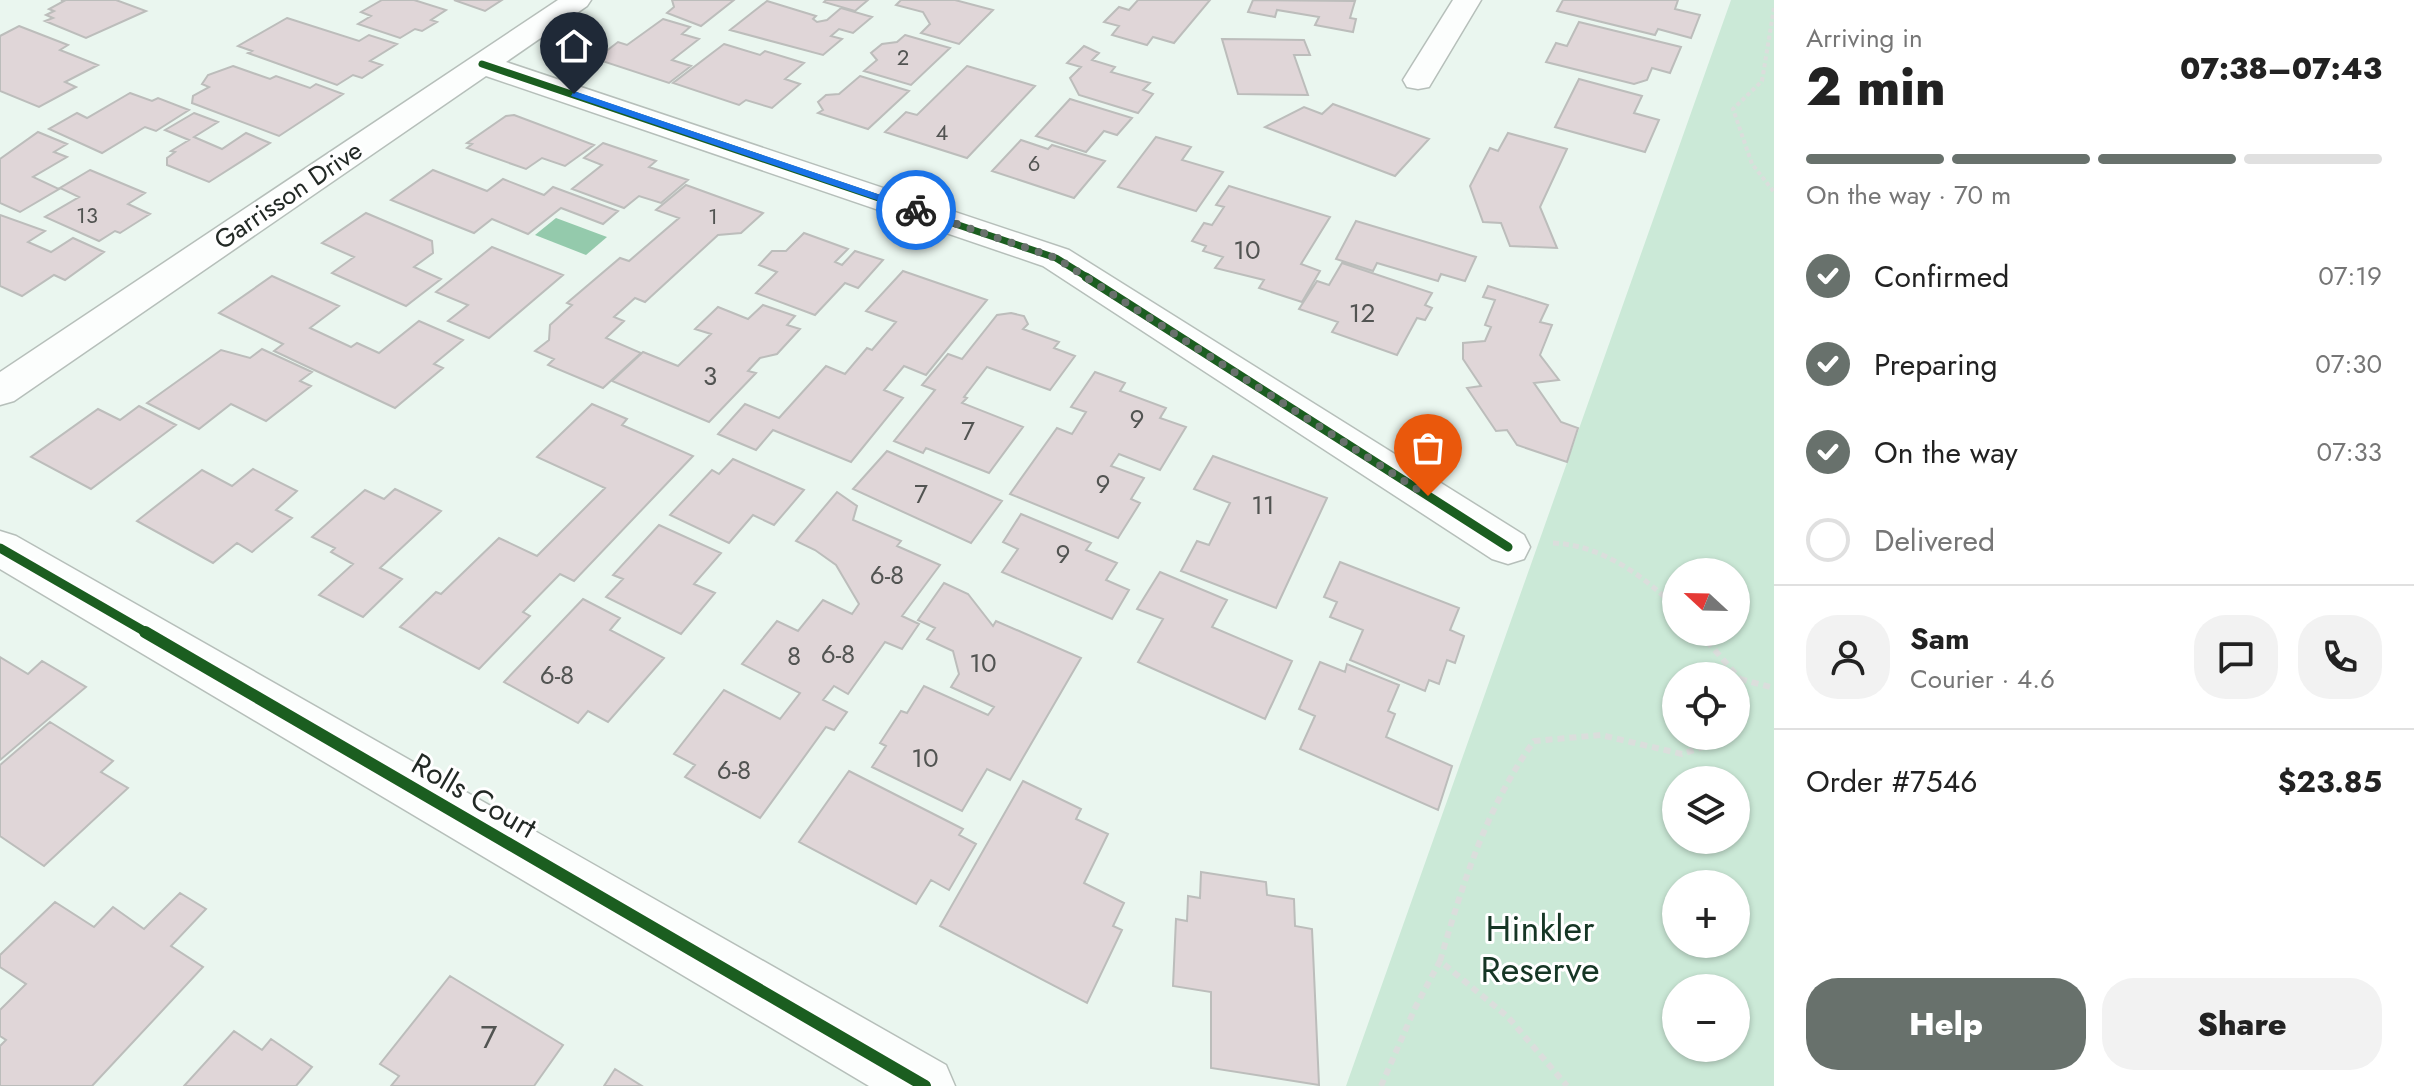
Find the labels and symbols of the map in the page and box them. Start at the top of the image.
pin [540,12,608,94]
house number: 2 [897,41,909,73]
house number: 4 [936,116,949,148]
street label: Garrisson Drive [206,131,370,259]
house number: 6 [1028,147,1040,179]
courier [876,170,956,250]
house number: 13 [76,199,98,231]
house number: 1 [708,200,718,232]
house number: 10 [1233,231,1261,269]
house number: 12 [1349,294,1375,332]
house number: 3 [703,357,717,395]
house number: 9 [1130,400,1144,438]
house number: 7 [961,412,975,450]
pin [1394,414,1462,496]
house number: 9 [1096,465,1110,503]
house number: 7 [914,475,928,513]
house number: 11 [1251,486,1275,524]
house number: 9 [1056,535,1070,573]
house number: 6-8 [870,556,904,594]
north arrow [1662,558,1750,646]
house number: 6-8 [821,635,855,673]
house number: 8 [787,637,801,675]
house number: 10 [969,644,997,682]
house number: 6-8 [540,656,574,694]
house number: 10 [911,739,939,777]
street label: Rolls Court [404,742,546,849]
house number: 6-8 [717,751,751,789]
park label: Hinkler Reserve [1480,902,1600,995]
house number: 7 [481,1014,498,1060]

